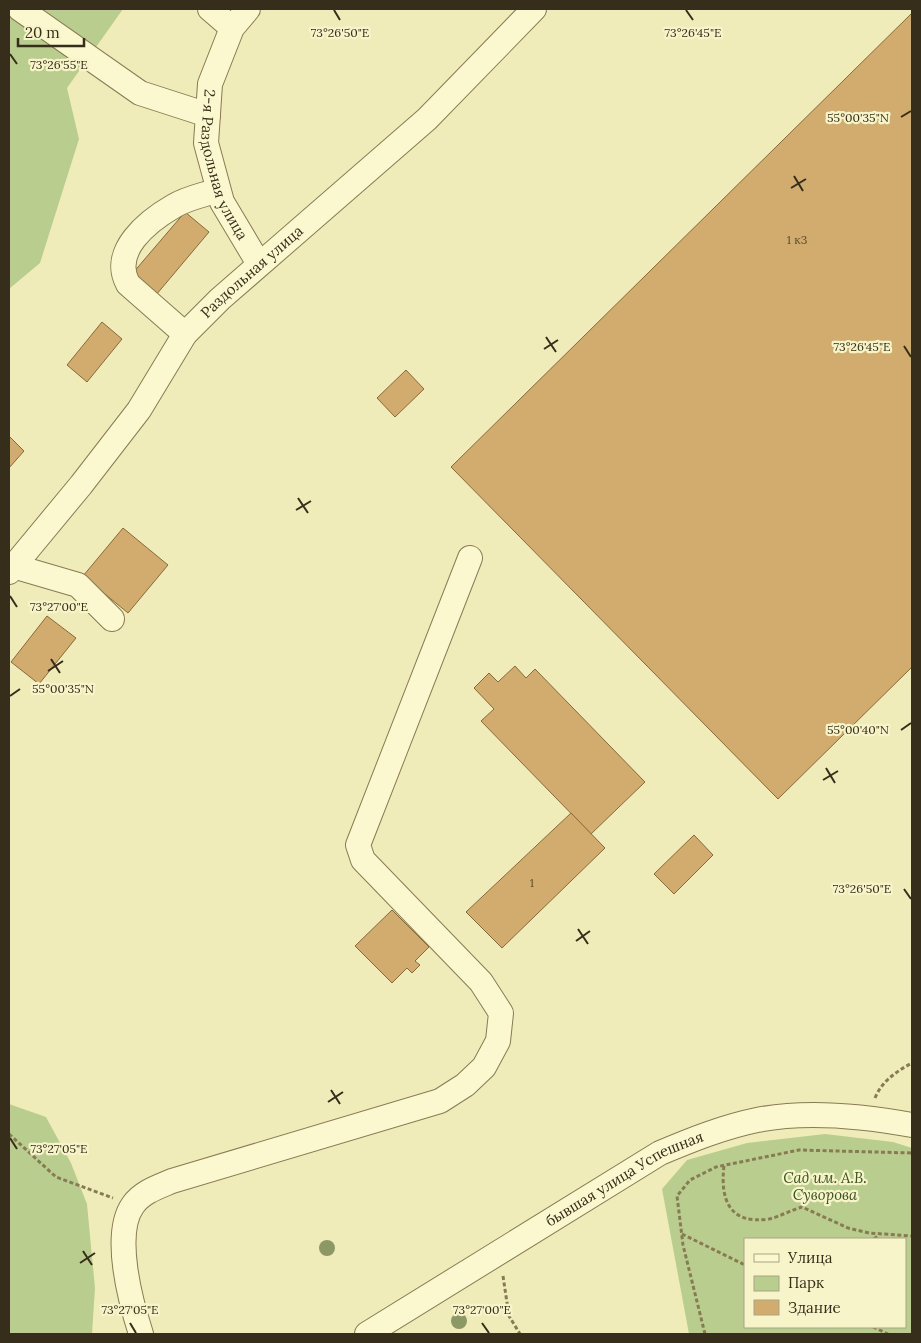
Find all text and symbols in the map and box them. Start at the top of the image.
scale bar [18,15,84,47]
text: 20 m [25,23,60,42]
text: 73°26'50"E [311,25,369,40]
text: 73°26'45"E [664,25,722,40]
text: 73°26'55"E [30,57,88,72]
street label: 2-я Раздольная улица [197,89,252,243]
text: 55°00'35"N [827,110,889,125]
street label: Раздольная улица [197,221,307,322]
house number: 1 к3 [787,232,808,247]
text: 73°26'45"E [833,339,891,354]
text: 73°27'00"E [30,599,88,614]
text: 55°00'35"N [32,681,94,696]
text: 55°00'40"N [827,722,889,737]
house number: 1 [530,875,534,890]
text: 73°26'50"E [833,881,891,896]
street label: бывшая улица Успешная [542,1127,706,1230]
text: 73°27'05"E [30,1141,88,1156]
park label: Сад им. А.В. Суворова [783,1168,867,1204]
legend [744,1238,906,1328]
text: Улица [787,1248,833,1267]
text: Парк [788,1273,824,1292]
text: Здание [788,1298,841,1317]
text: 73°27'05"E [101,1302,159,1317]
text: 73°27'00"E [453,1302,511,1317]

